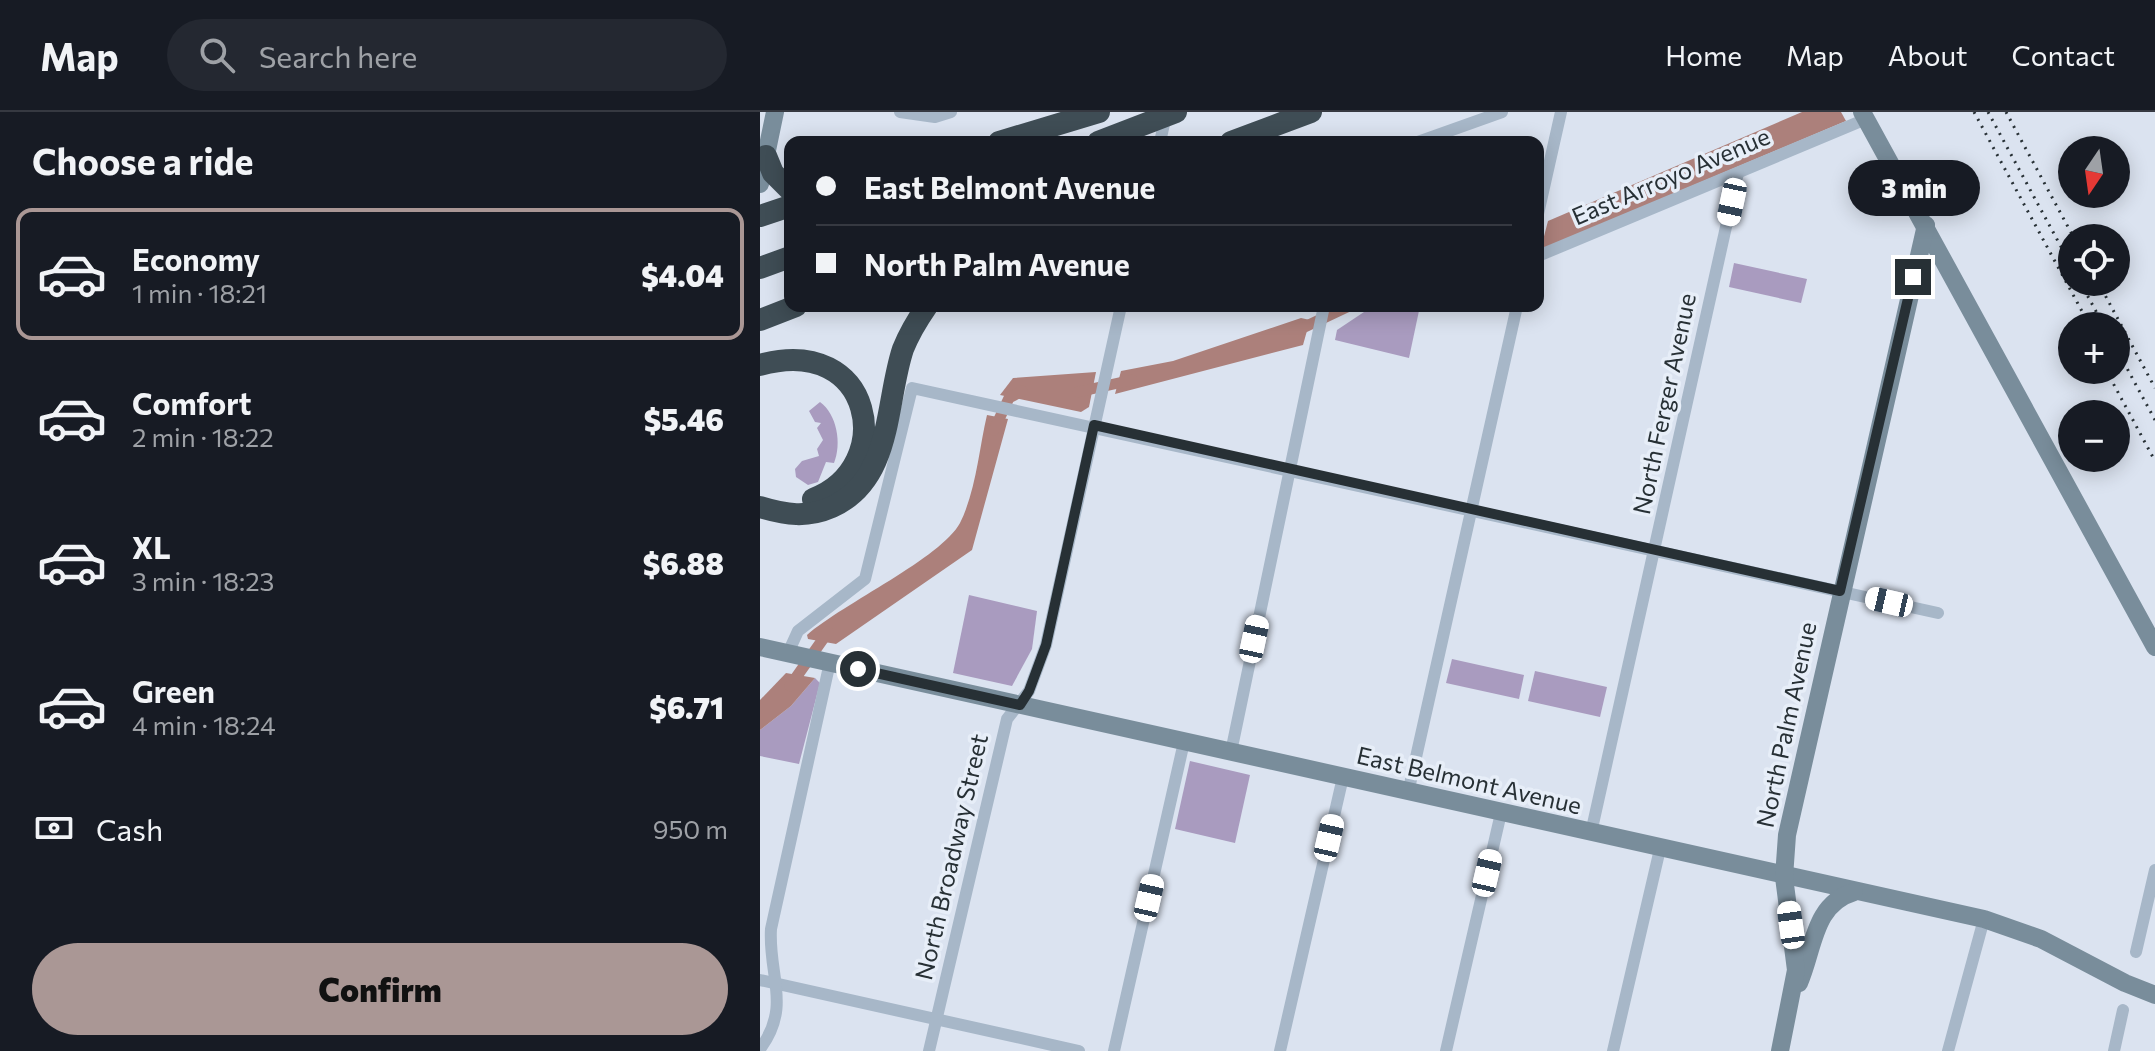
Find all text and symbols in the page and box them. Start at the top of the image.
search box [167,19,727,91]
text: Map [40,32,119,79]
icon: search [195,33,239,77]
text: Search here [259,37,417,74]
text: Home [1665,38,1742,72]
text: Map [1786,38,1844,72]
text: About [1888,38,1968,72]
text: Contact [2012,38,2115,72]
street label: East Arroyo Avenue [1567,121,1774,230]
north arrow [2058,136,2130,208]
map controls [2058,136,2130,472]
text: Choose a ride [32,138,253,182]
callout: 3 min [1847,161,1979,217]
text: East Belmont Avenue [864,168,1155,205]
text: 3 min [1881,172,1947,203]
car [1715,176,1749,228]
button: locate [2058,224,2130,296]
icon: car [36,238,108,310]
text: Economy [132,240,260,277]
text: North Palm Avenue [864,245,1130,282]
text: $4.04 [641,256,724,293]
route end [1895,259,1931,295]
text: 1 min · 18:21 [132,277,267,308]
street label: North Ferger Avenue [1626,290,1701,517]
button: + [2058,312,2130,384]
icon: car [36,382,108,454]
text: Comfort [132,384,251,421]
text: $5.46 [644,400,724,437]
button: − [2058,400,2130,472]
text: 2 min · 18:22 [132,421,274,452]
icon: car [36,526,108,598]
text: XL [132,528,171,565]
text: $6.88 [643,544,724,581]
text: 3 min · 18:23 [132,565,274,596]
car [1863,585,1915,619]
car [1237,613,1271,665]
street label: North Palm Avenue [1750,619,1821,830]
route start [840,651,876,687]
icon: car [36,670,108,742]
text: Green [132,672,215,709]
text: $6.71 [649,688,724,725]
text: 4 min · 18:24 [132,709,276,740]
street label: North Broadway Street [908,731,993,983]
street label: East Belmont Avenue [1354,740,1585,820]
icon: cash [32,806,76,850]
text: Cash [96,810,163,847]
car [1312,812,1346,864]
text: 950 m [653,813,728,844]
car [1470,847,1504,899]
car [1132,872,1166,924]
car [1776,900,1806,950]
button: Confirm [32,943,728,1035]

